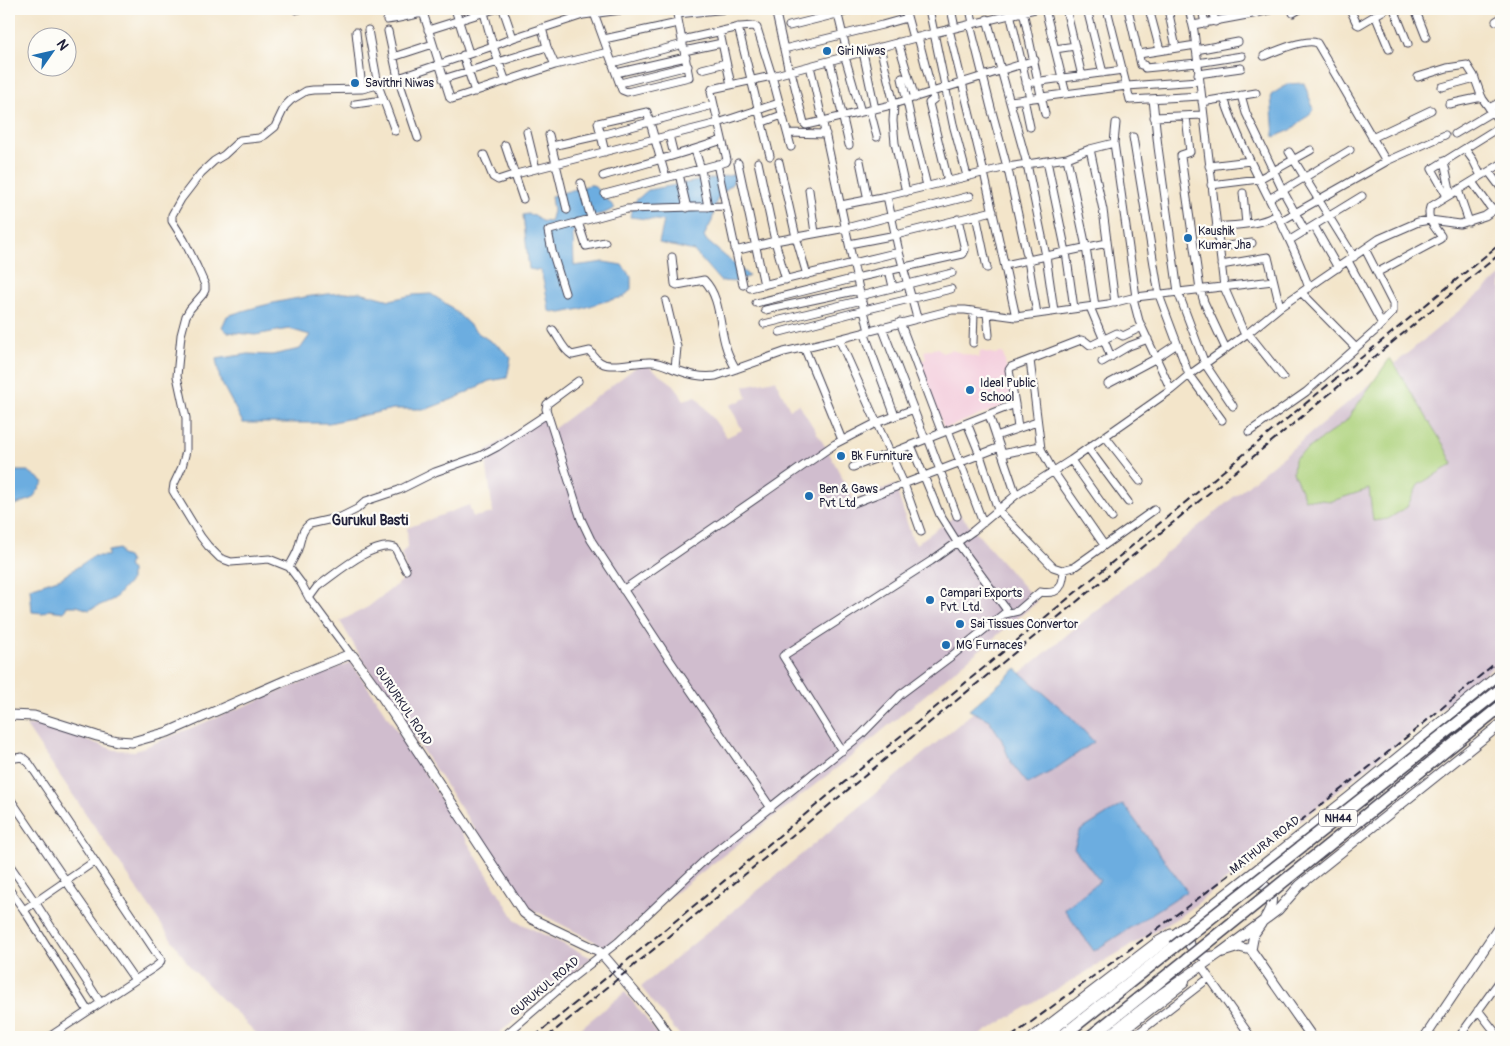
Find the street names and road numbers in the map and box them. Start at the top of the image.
street label: GURURKUL ROAD [371,664,435,749]
road number: NH44 [1319,810,1357,826]
street label: MATHURA ROAD [1227,813,1303,877]
street label: GURUKUL ROAD [508,954,583,1020]

